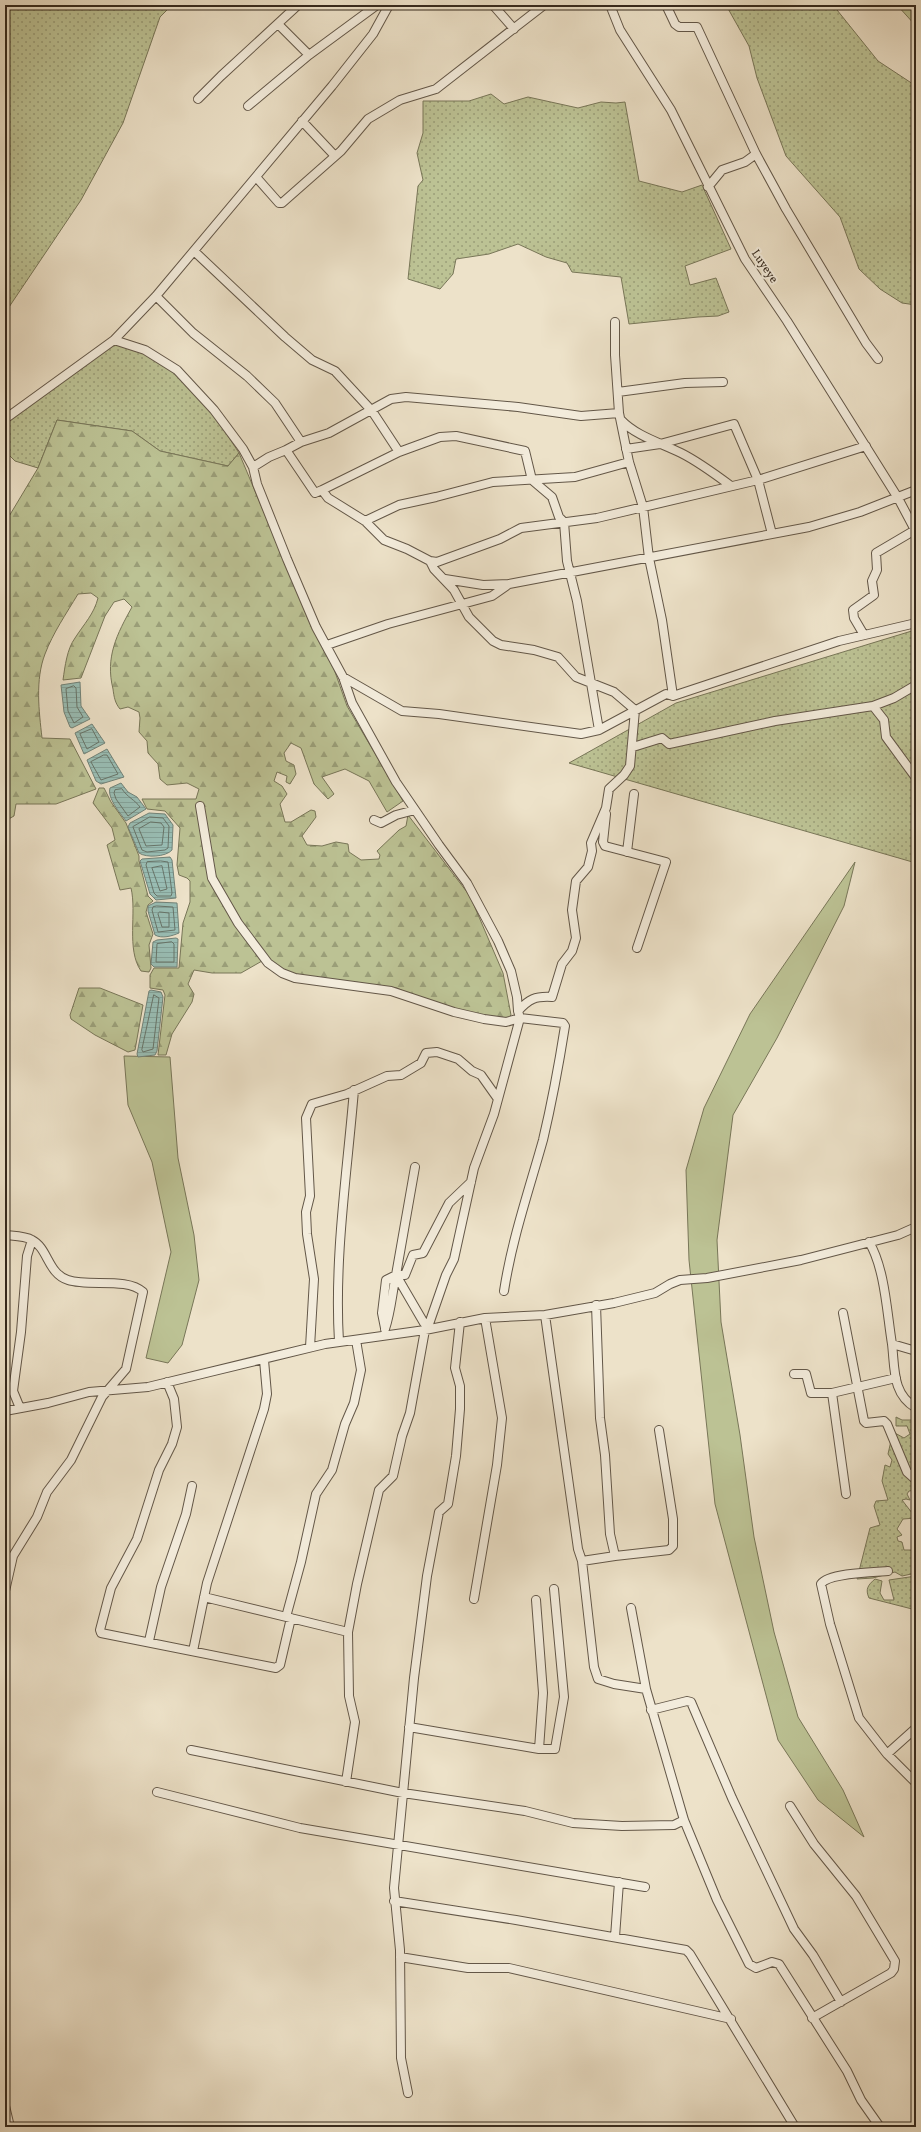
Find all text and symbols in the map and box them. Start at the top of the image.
street label: Luyeye [747,247,781,287]

